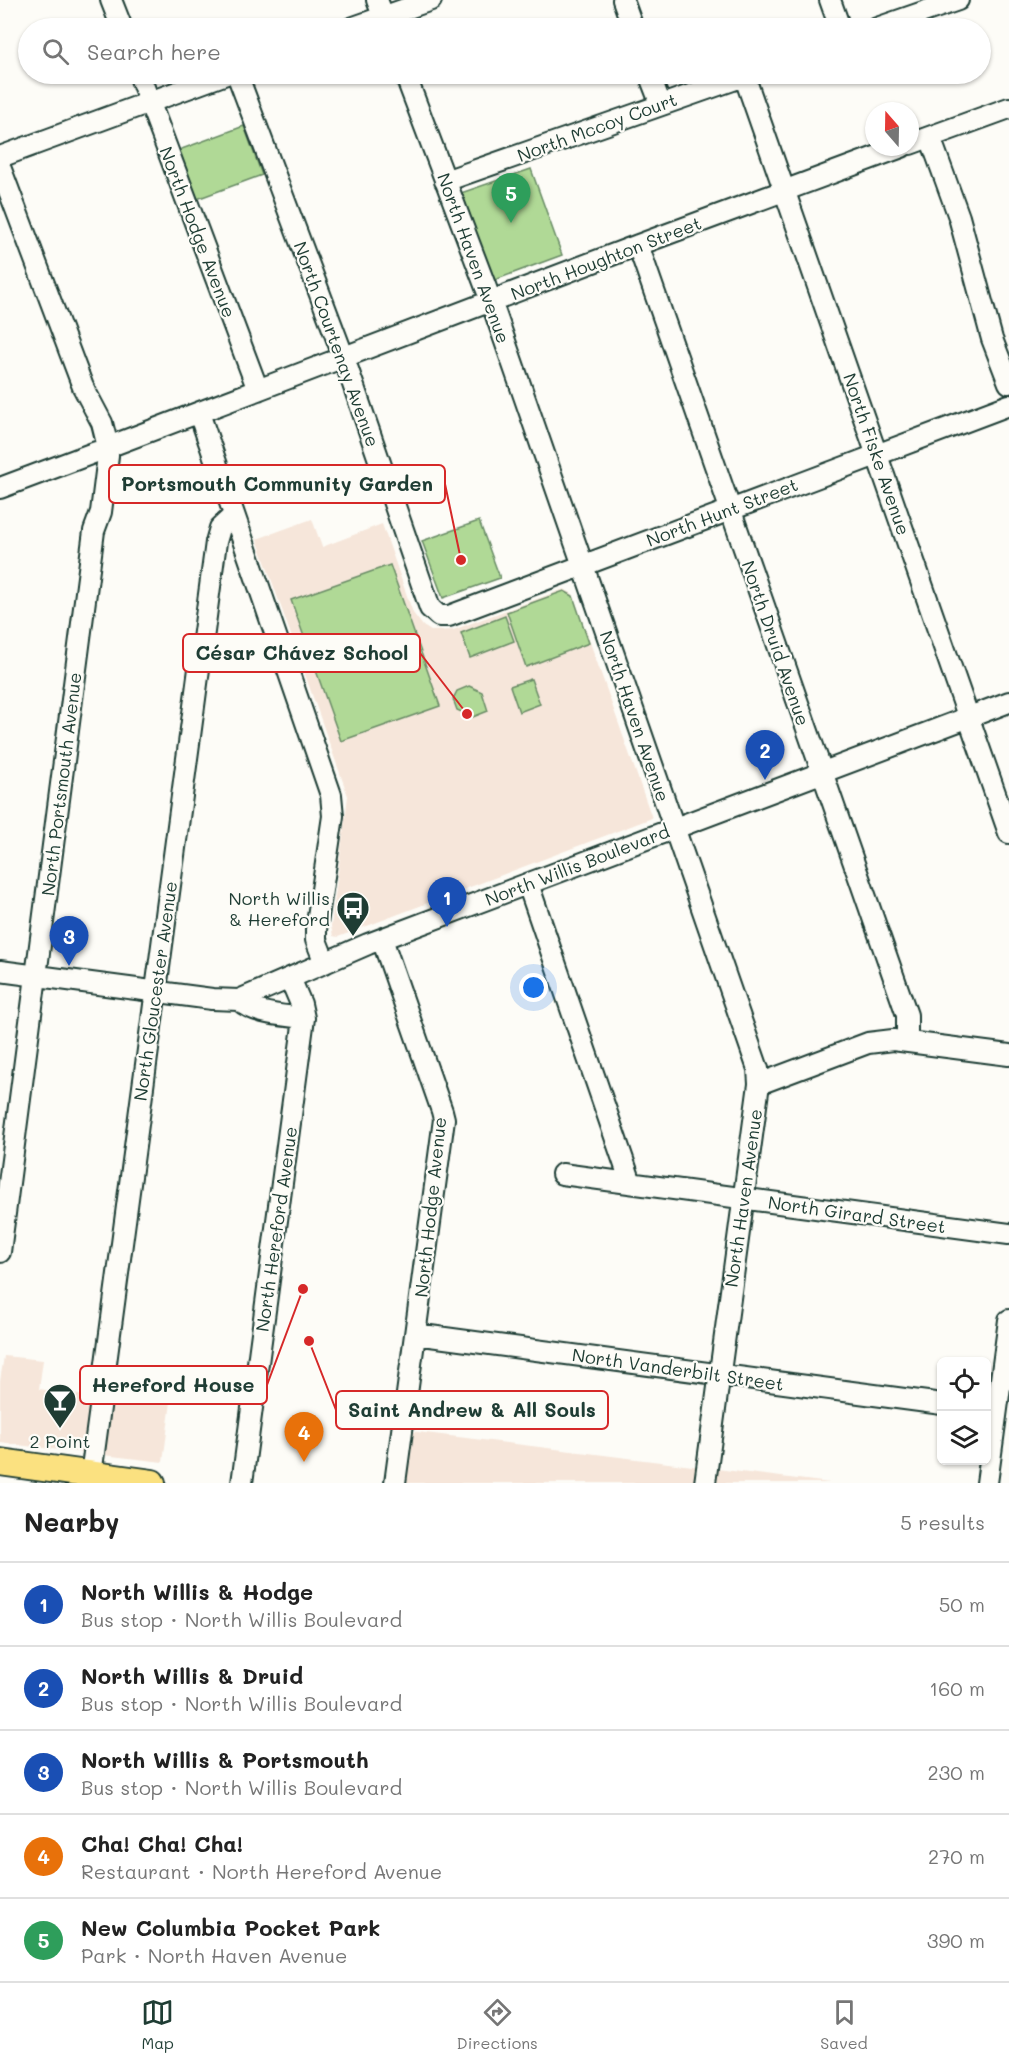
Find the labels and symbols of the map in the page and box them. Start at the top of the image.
street label: North Mccoy Court [514,87,680,167]
north arrow [865,102,919,156]
street label: North Hodge Avenue [154,143,242,321]
street label: North Haven Avenue [432,170,516,346]
pin: 5 [492,174,530,223]
street label: North Houghton Street [507,211,705,305]
street label: North Courtenay Avenue [289,238,385,450]
street label: North Fiske Avenue [838,370,916,538]
callout: Portsmouth Community Garden [109,465,445,503]
text: Portsmouth Community Garden [121,470,433,496]
street label: North Hunt Street [643,472,801,552]
street label: North Druid Avenue [736,557,816,729]
street label: North Haven Avenue [594,627,676,805]
callout: César Chávez School [183,634,420,672]
text: César Chávez School [196,639,408,665]
street label: North Portsmouth Avenue [35,671,87,897]
pin: 2 [746,730,784,780]
street label: North Willis Boulevard [481,819,673,911]
pin: 1 [428,878,466,927]
street label: North Gloucester Avenue [128,879,182,1103]
place label: North Willis & Hereford [229,886,330,931]
bus stop icon: North Willis & Hereford [335,890,371,937]
pin: 3 [50,916,88,966]
your location [519,973,548,1002]
street label: North Haven Avenue [719,1107,767,1289]
street label: North Hodge Avenue [409,1116,451,1298]
street label: North Hereford Avenue [250,1125,302,1333]
street label: North Girard Street [766,1190,948,1238]
street label: North Vanderbilt Street [571,1342,785,1396]
callout: Hereford House [80,1366,267,1404]
text: Hereford House [91,1371,255,1397]
bar icon: 2 Point [42,1382,78,1429]
callout: Saint Andrew & All Souls [336,1391,608,1429]
text: Saint Andrew & All Souls [348,1396,596,1422]
pin: 4 [284,1412,324,1462]
place label: 2 Point [30,1429,90,1453]

